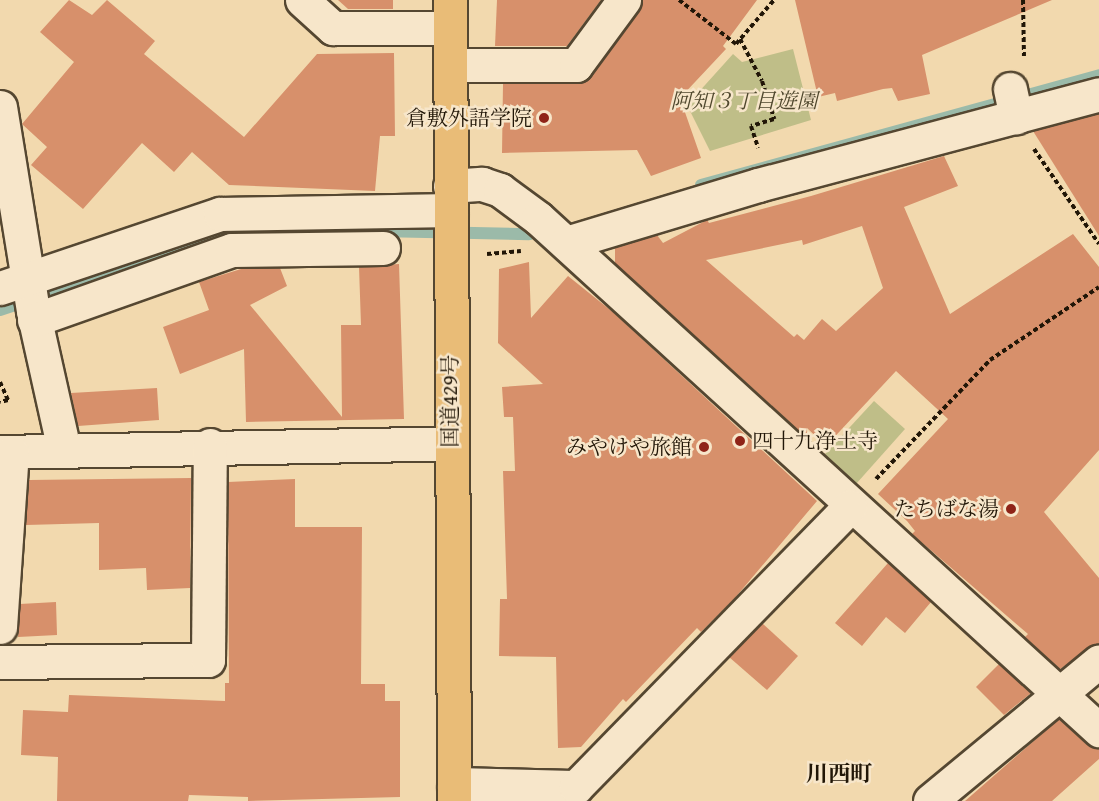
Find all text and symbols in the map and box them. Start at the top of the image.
park label: 阿知３丁目遊園 [671,88,817,114]
place label: 倉敷外語学院 [406,105,532,131]
marker: 倉敷外語学院 [537,111,551,125]
street label: 国道429号 [437,354,463,448]
place label: 四十九浄土寺 [752,428,878,454]
place label: みやけや旅館 [566,434,692,460]
marker: 四十九浄土寺 [733,434,747,448]
marker: みやけや旅館 [697,440,711,454]
place label: たちばな湯 [894,496,999,522]
marker: たちばな湯 [1004,502,1018,516]
district label: 川西町 [806,761,872,787]

